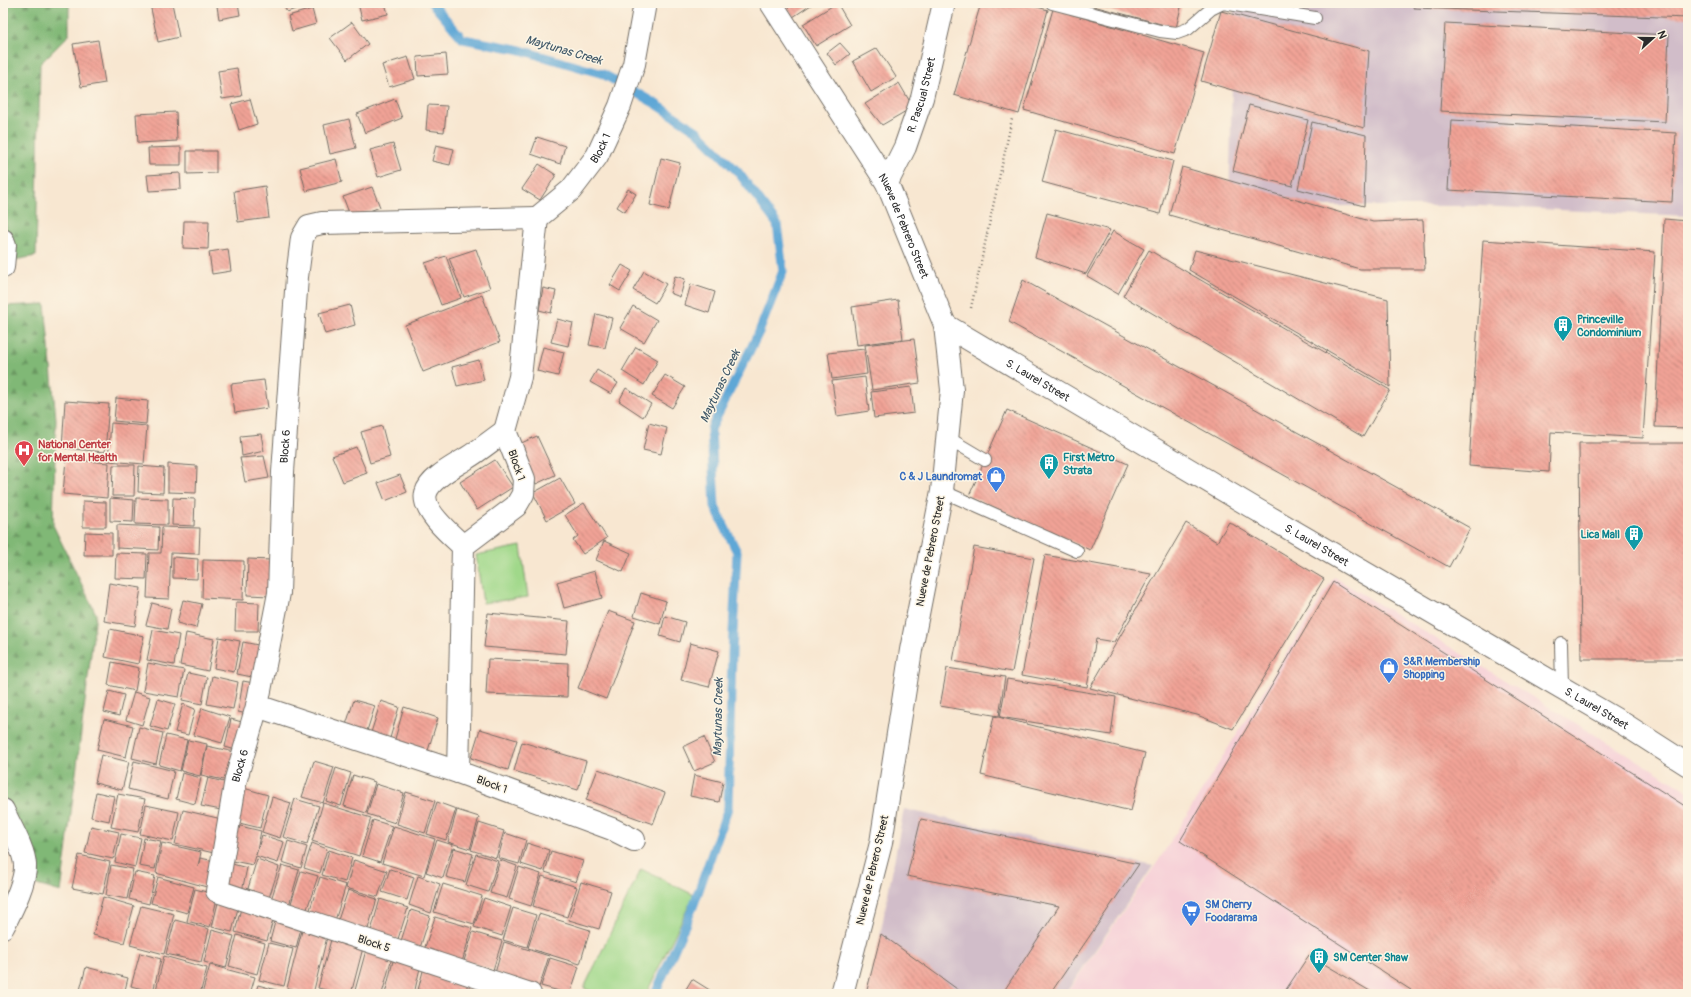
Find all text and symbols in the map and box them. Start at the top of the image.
north arrow [1633,18,1673,58]
text: N [1654,29,1669,41]
water label: Maytunas Creek [524,32,605,69]
street label: R. Pascual Street [904,55,938,134]
street label: Block 1 [588,131,613,166]
street label: Nueve de Pebrero Street [875,171,931,281]
place label: Princeville Condominium [1577,313,1642,339]
building icon: Princeville Condominium [1552,314,1574,342]
water label: Maytunas Creek [697,346,744,425]
street label: S. Laurel Street [1003,357,1072,405]
street label: Block 6 [278,429,293,464]
place label: National Center for Mental Health [38,438,117,464]
hospital icon: National Center for Mental Health [13,439,35,467]
street label: Block 1 [505,448,528,482]
place label: First Metro Strata [1063,451,1115,477]
building icon: First Metro Strata [1038,452,1060,480]
shop icon: C & J Laundromat [985,465,1007,493]
place label: C & J Laundromat [899,470,983,483]
street label: Nueve de Pebrero Street [913,494,948,607]
street label: S. Laurel Street [1282,522,1351,569]
building icon: Lica Mall [1623,523,1645,551]
place label: Lica Mall [1580,528,1620,541]
place label: S&R Membership Shopping [1403,655,1480,681]
shop icon: S&R Membership Shopping [1378,656,1400,684]
water label: Maytunas Creek [710,676,727,757]
street label: S. Laurel Street [1562,685,1631,733]
street label: Block 6 [229,748,251,784]
street label: Block 1 [475,773,509,796]
street label: Nueve de Pebrero Street [854,813,892,926]
place label: SM Cherry Foodarama [1205,898,1257,924]
supermarket icon: SM Cherry Foodarama [1180,899,1202,927]
street label: Block 5 [356,932,392,955]
building icon: SM Center Shaw [1308,946,1330,974]
place label: SM Center Shaw [1333,951,1409,964]

